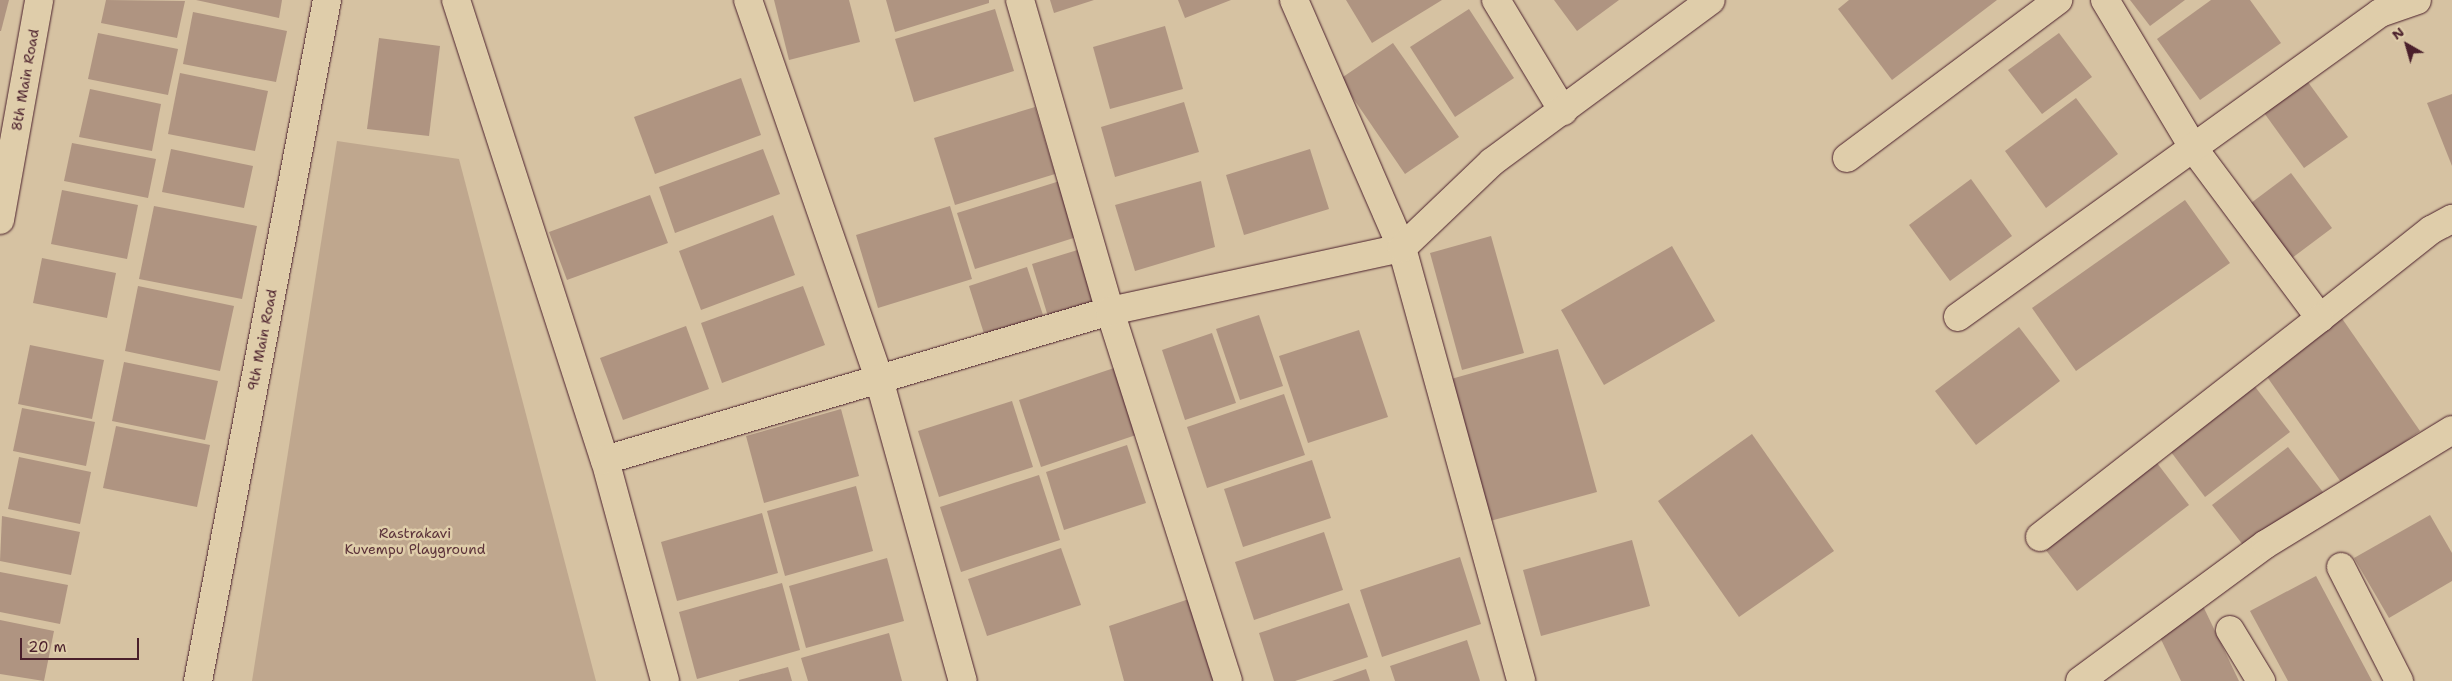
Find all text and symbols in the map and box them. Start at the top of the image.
north arrow [2382,20,2432,70]
text: N [2388,23,2408,44]
street label: 8th Main Road [8,28,42,132]
street label: 9th Main Road [244,288,280,392]
park label: Rastrakavi Kuvempu Playground [344,525,486,558]
scale bar [22,628,141,660]
text: 20 m [28,637,67,657]

